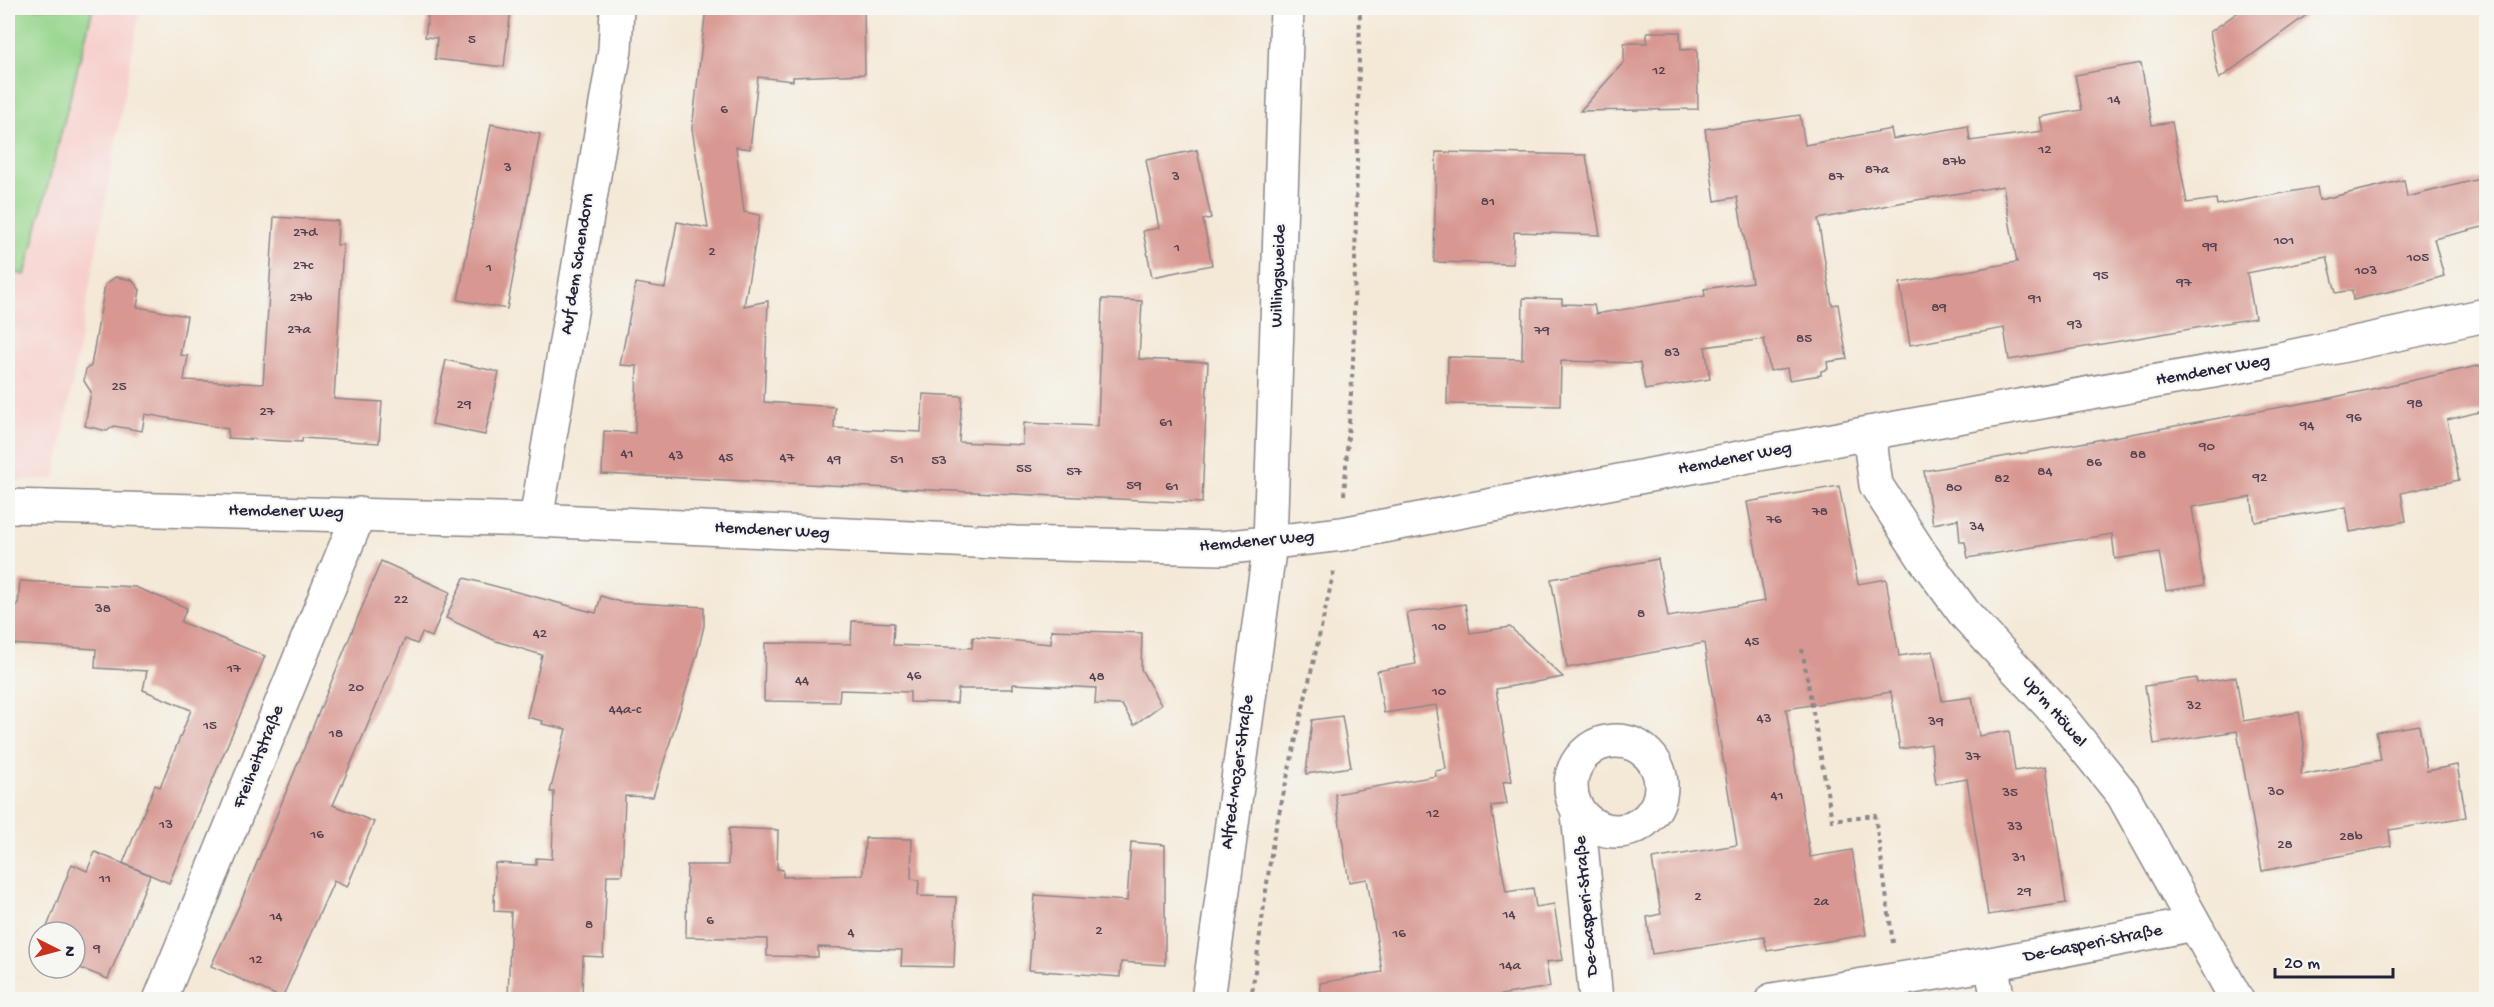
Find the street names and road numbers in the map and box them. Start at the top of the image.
street label: Auf dem Schendorn [556,192,600,336]
street label: Willingsweide [1267,223,1291,328]
street label: Hemdener Weg [2154,351,2272,391]
street label: Hemdener Weg [1676,438,1794,480]
street label: Hemdener Weg [228,500,344,524]
street label: Hemdener Weg [714,517,830,545]
street label: Hemdener Weg [1199,527,1315,557]
street label: Up'm Höwel [2017,672,2091,752]
street label: Alfred-Mozer-Straße [1217,693,1259,850]
street label: Freiheitstraße [228,702,290,813]
street label: De-Gasperi-Straße [1570,834,1604,978]
street label: De-Gasperi-Straße [2021,920,2165,968]

